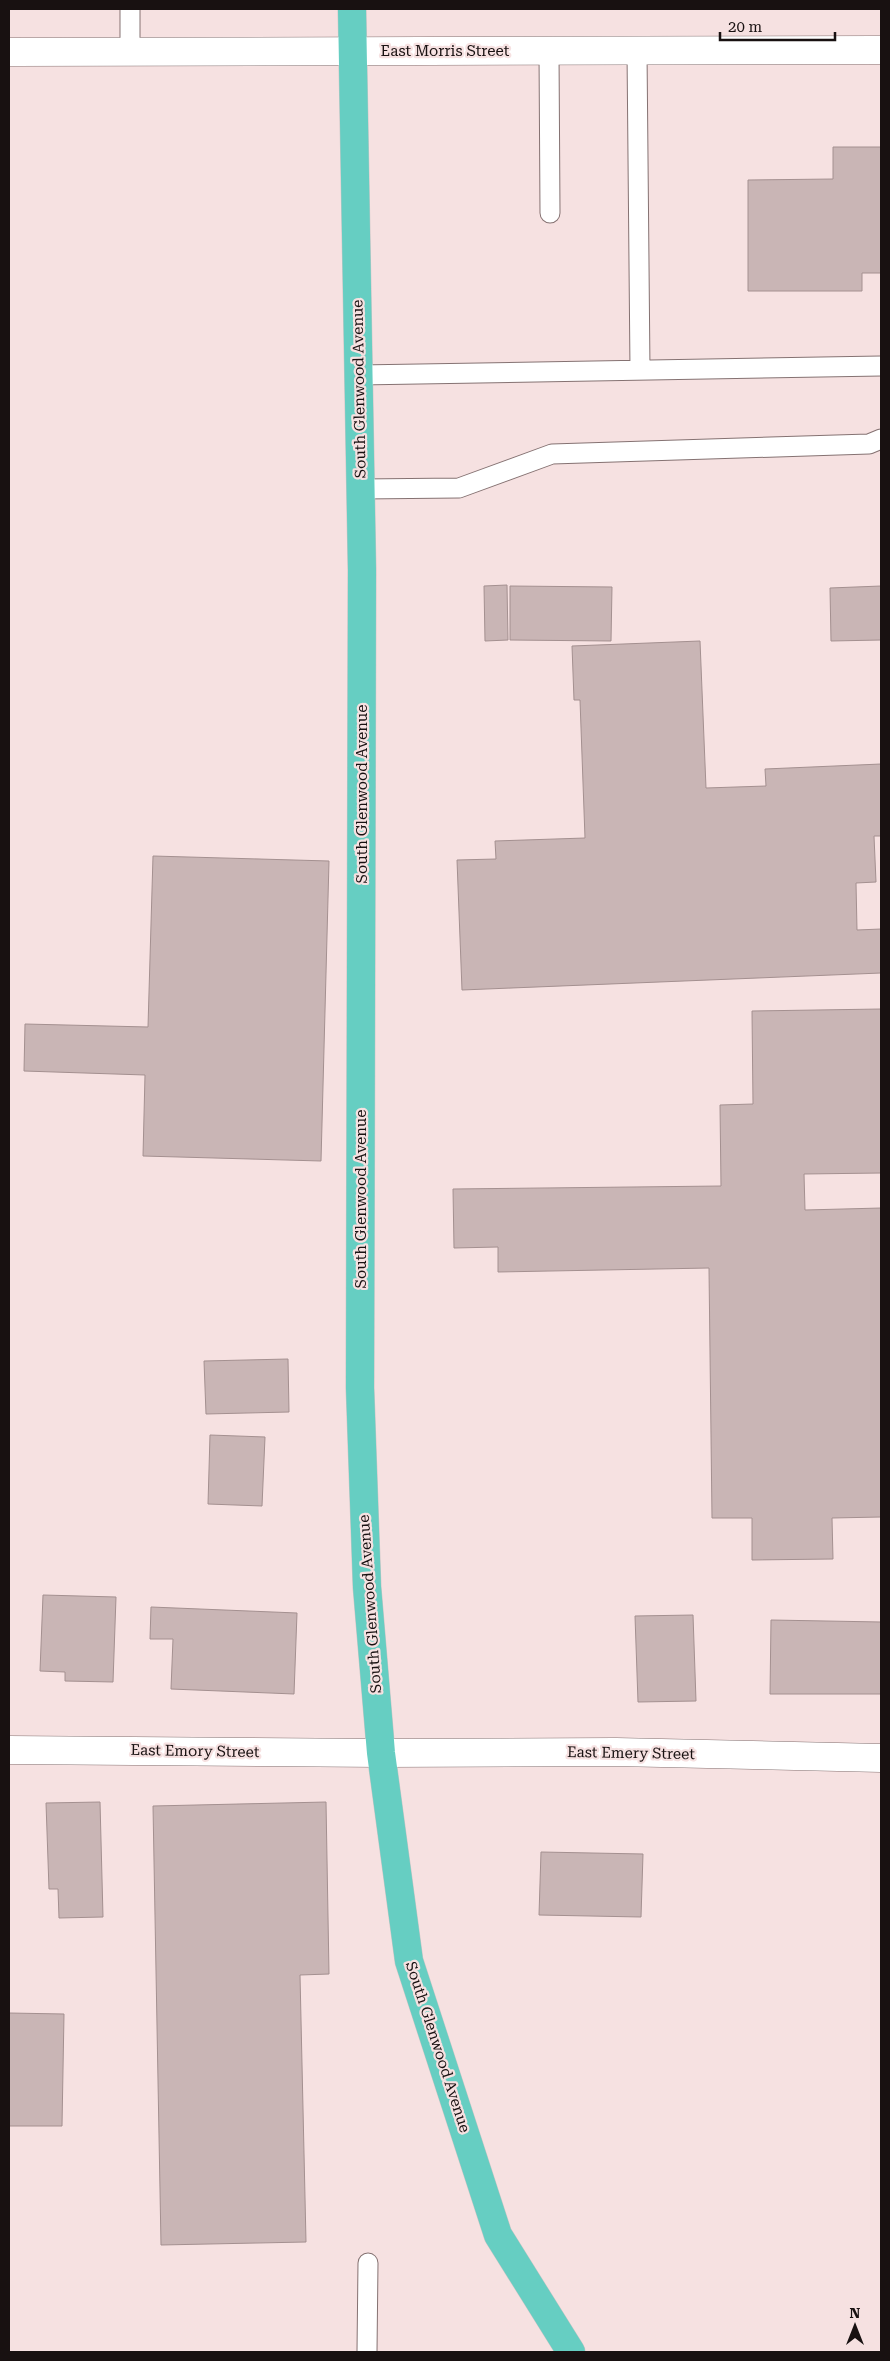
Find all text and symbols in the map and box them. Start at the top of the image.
scale bar [720,10,835,42]
text: 20 m [728,18,763,36]
street label: East Morris Street [381,42,510,60]
street label: South Glenwood Avenue [348,299,370,479]
street label: South Glenwood Avenue [353,705,371,883]
street label: South Glenwood Avenue [352,1110,370,1288]
street label: South Glenwood Avenue [355,1514,385,1694]
street label: East Emory Street [130,1741,260,1761]
street label: East Emery Street [567,1743,696,1763]
street label: South Glenwood Avenue [402,1959,474,2135]
north arrow [830,2301,880,2351]
text: N [850,2305,861,2321]

